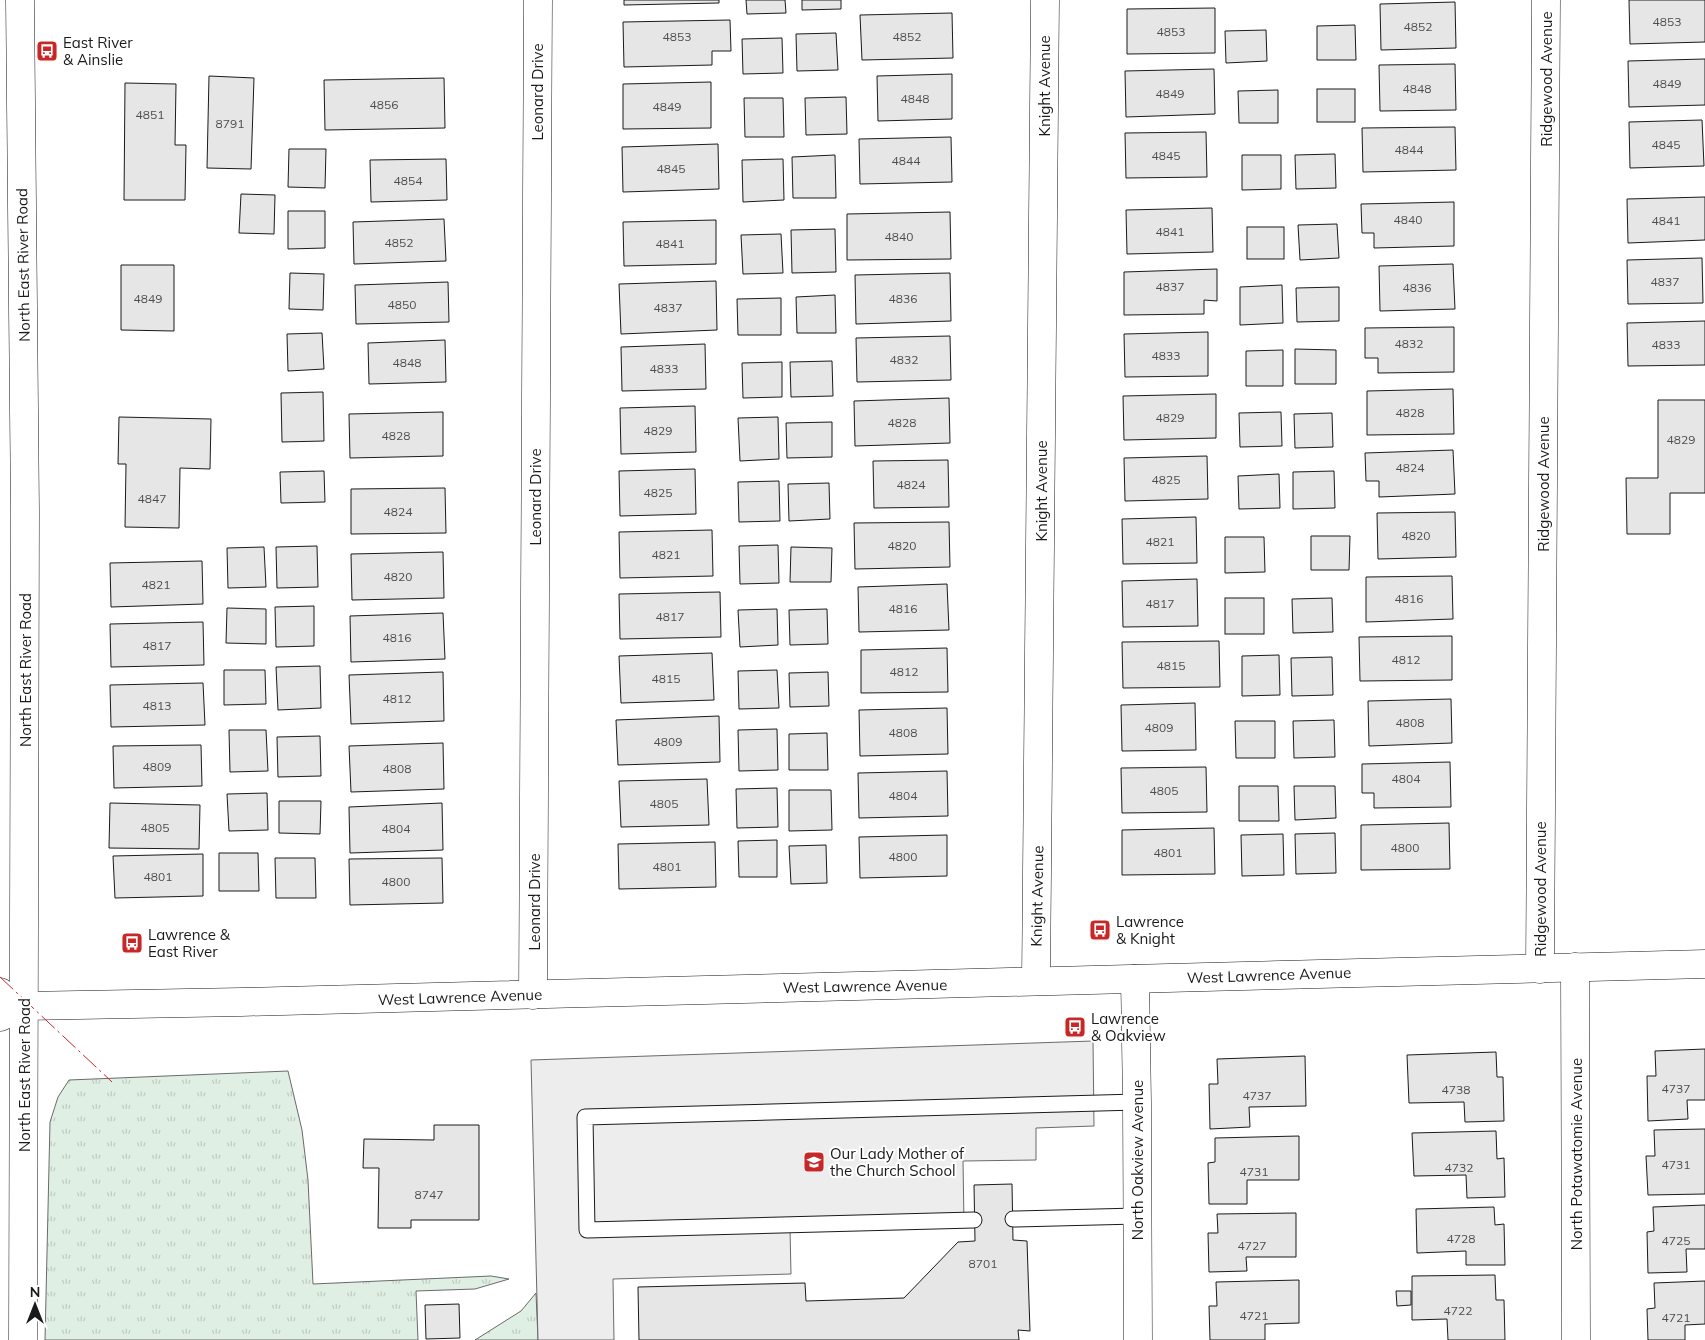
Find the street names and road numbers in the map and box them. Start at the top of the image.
street label: Ridgewood Avenue [1537,11,1556,147]
street label: Knight Avenue [1035,35,1054,137]
street label: Leonard Drive [528,43,547,141]
street label: North East River Road [12,188,34,342]
street label: Ridgewood Avenue [1534,416,1553,552]
street label: Knight Avenue [1032,440,1051,542]
street label: Leonard Drive [526,448,545,546]
street label: North East River Road [16,593,35,747]
street label: Ridgewood Avenue [1531,821,1550,957]
street label: Knight Avenue [1027,845,1047,947]
street label: Leonard Drive [525,853,544,951]
street label: West Lawrence Avenue [1186,963,1352,987]
street label: West Lawrence Avenue [783,975,947,997]
street label: West Lawrence Avenue [377,985,543,1009]
street label: North East River Road [15,998,34,1152]
street label: North Potawatomie Avenue [1567,1058,1586,1250]
street label: North Oakview Avenue [1128,1080,1147,1240]

